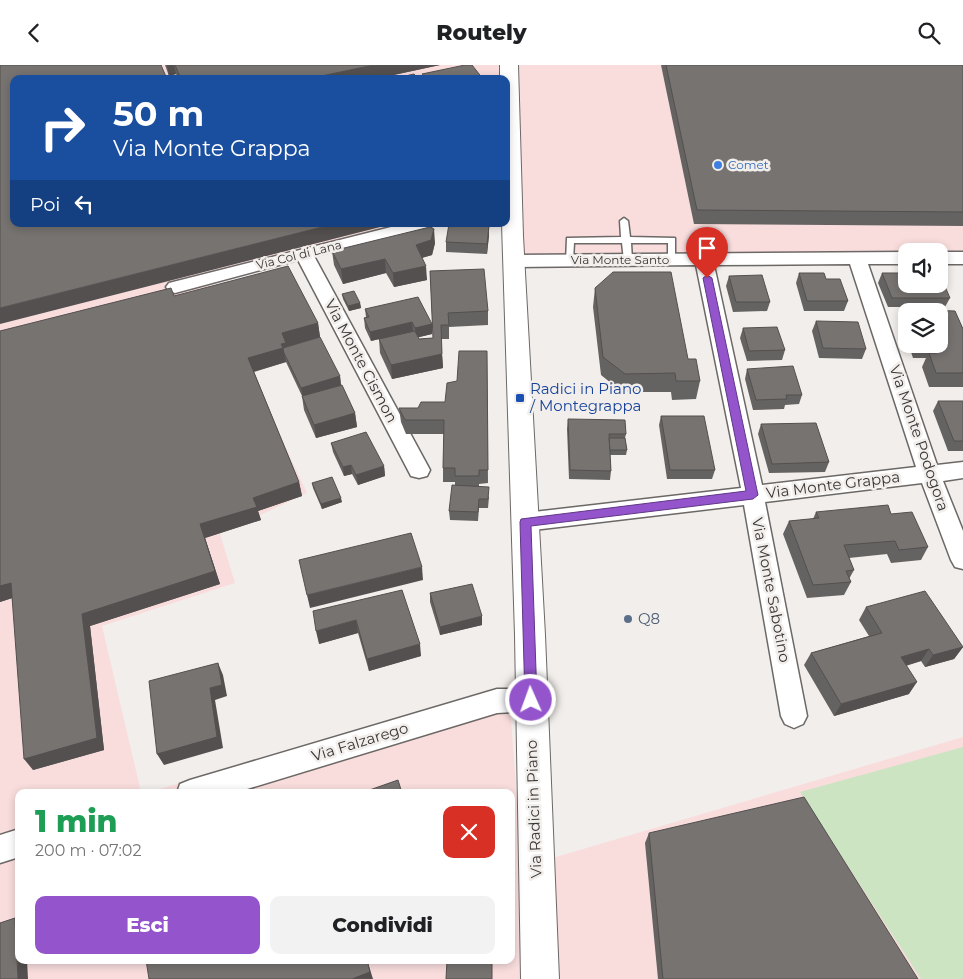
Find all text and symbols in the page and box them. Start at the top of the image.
icon: back [20,19,48,47]
text: Routely [436,19,527,46]
icon: search [915,19,943,47]
text: 50 m [113,92,204,135]
icon: right [30,95,95,160]
text: Via Monte Grappa [113,135,311,162]
place label: Comet [728,157,769,172]
marker: Comet [712,159,724,171]
icon: left [70,190,98,218]
text: Poi [30,193,60,216]
pin [686,227,728,278]
icon: arrive [693,234,721,262]
street label: Via Col di Lana [255,237,343,272]
map controls [898,243,948,353]
button: sound [898,243,948,293]
street label: Via Monte Santo [571,252,669,267]
street label: Via Monte Cismon [321,296,402,426]
button: layers [898,303,948,353]
street label: Via Monte Podogora [886,362,953,513]
place label: Radici in Piano / Montegrappa [529,379,641,415]
marker: Radici in Piano / Montegrappa [514,392,526,404]
street label: Via Monte Grappa [765,467,901,502]
street label: Via Monte Sabotino [748,516,795,664]
place label: Q8 [638,609,660,628]
marker: Q8 [622,613,634,625]
position arrow [504,673,556,725]
street label: Via Falzarego [309,718,411,765]
street label: Via Radici in Piano [522,740,545,879]
text: 1 min [35,803,118,840]
button: close [443,806,495,858]
text: 200 m · 07:02 [35,841,141,860]
button: Esci [35,896,260,954]
button: Condividi [270,896,495,954]

